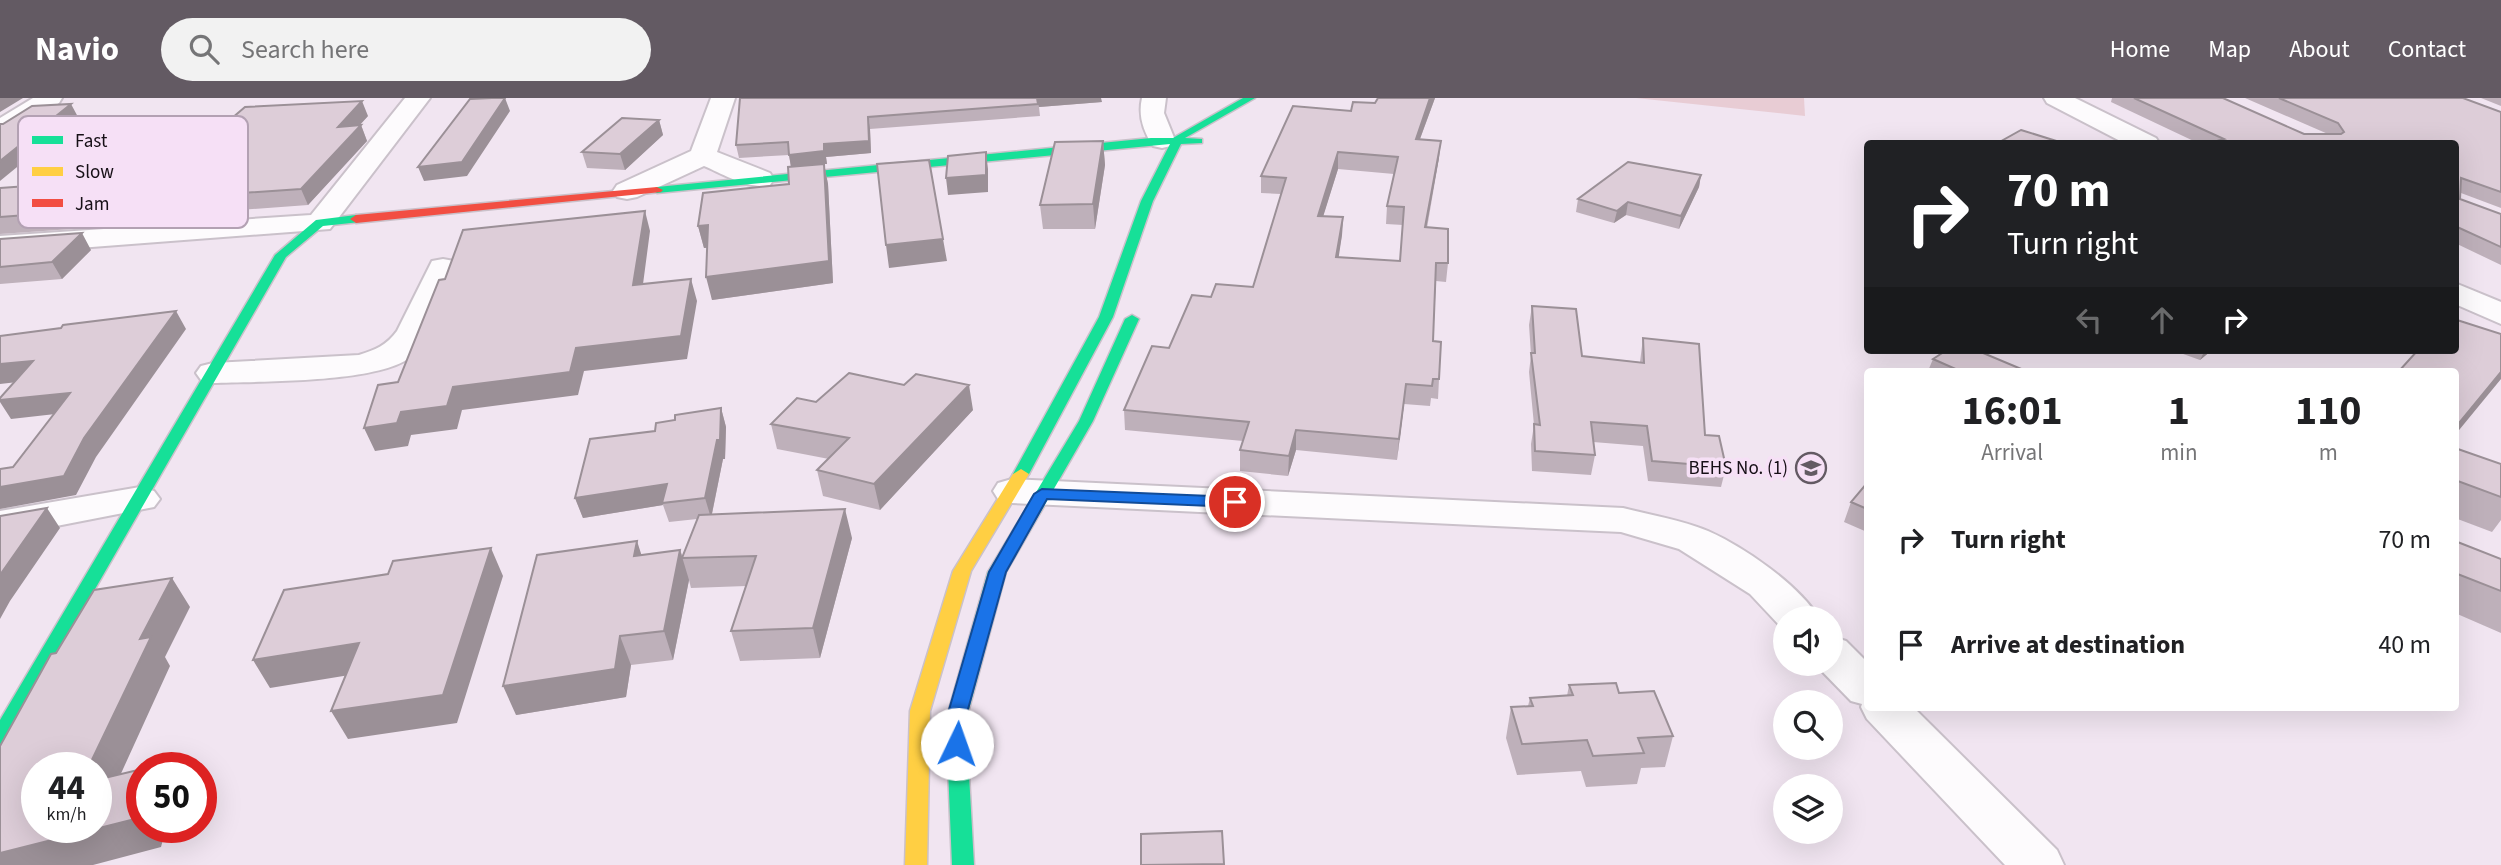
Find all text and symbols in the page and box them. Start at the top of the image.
search box [161,18,651,81]
text: Navio [35,26,119,73]
icon: search [185,30,223,68]
text: Search here [241,31,369,68]
text: Home [2110,32,2170,67]
text: Map [2208,32,2251,67]
text: About [2289,32,2350,67]
text: Contact [2388,32,2466,67]
legend [18,116,248,228]
text: Fast [75,128,108,155]
text: 70 m [2007,156,2111,226]
text: Slow [75,159,114,186]
icon: right [1892,168,1983,259]
text: Jam [75,191,109,218]
text: Turn right [2007,221,2138,267]
icon: left [2070,301,2108,339]
icon: ahead [2143,301,2181,339]
icon: right [2216,301,2254,339]
text: 16:01 [1961,381,2063,441]
text: 1 [2168,381,2190,441]
text: 110 [2295,381,2362,441]
text: Arrival [1981,436,2043,469]
text: min [2160,436,2198,469]
text: m [2319,436,2338,469]
school or university icon: BEHS No. (1) [1794,451,1828,485]
place label: BEHS No. (1) [1689,455,1788,482]
pin [1205,472,1265,532]
icon: arrive [1216,483,1254,521]
icon: right [1892,521,1930,559]
text: Turn right [1951,521,2066,558]
text: 70 m [2378,521,2431,558]
map controls [1773,606,1843,844]
button: sound [1773,606,1843,676]
icon: arrive [1892,626,1930,664]
text: Arrive at destination [1951,626,2185,663]
text: 40 m [2378,626,2431,663]
button: search [1773,690,1843,760]
position arrow [920,707,994,781]
speed limit sign: 50 [126,752,217,843]
text: 44 [48,763,85,813]
button: layers [1773,774,1843,844]
text: km/h [47,802,86,827]

